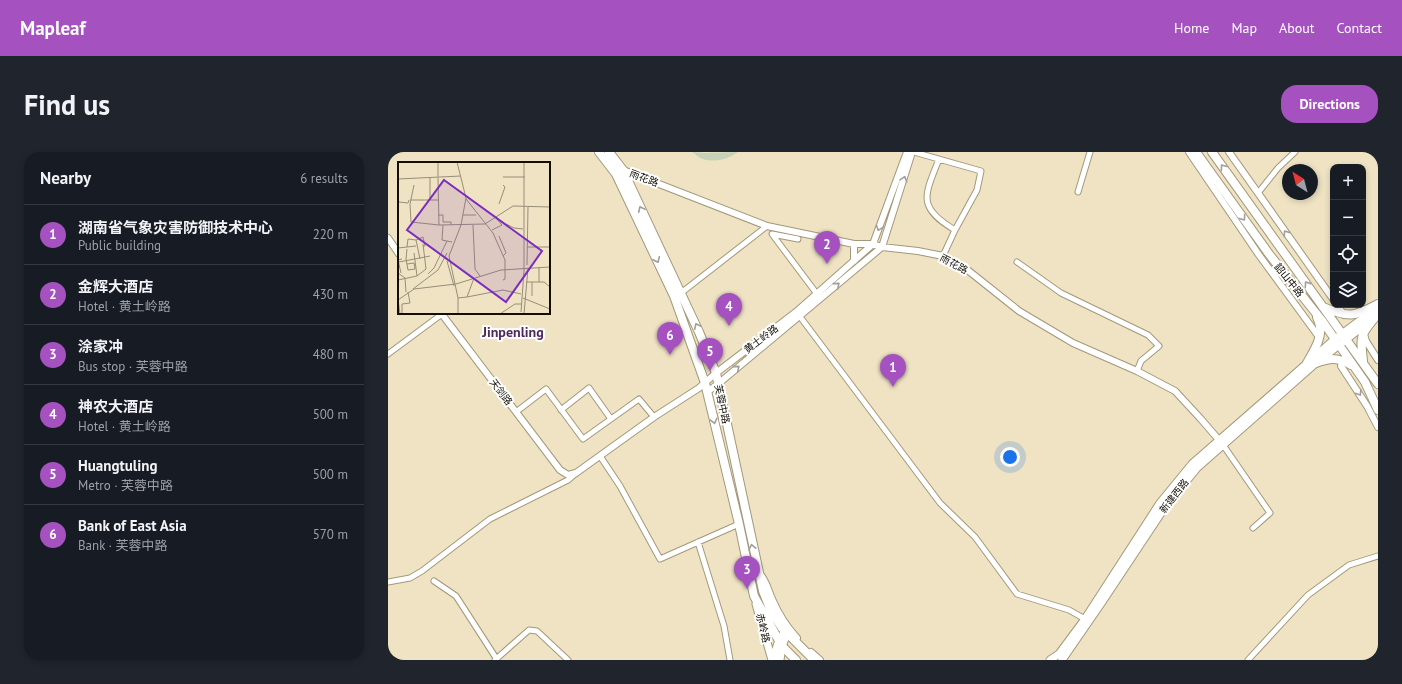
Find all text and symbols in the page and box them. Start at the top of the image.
text: Mapleaf [20,16,86,40]
text: Home [1174,19,1209,37]
text: Map [1231,19,1257,37]
text: About [1279,19,1315,37]
text: Contact [1337,19,1382,37]
button: Directions [1281,85,1378,123]
text: Find us [24,86,110,123]
inset map [398,162,550,314]
north arrow [1282,164,1318,200]
map controls [1330,164,1366,308]
button: + [1330,164,1366,200]
one-way arrow [1221,165,1228,172]
text: Nearby [40,167,91,189]
street label: 雨花路 [628,167,660,189]
text: 6 results [300,170,348,187]
one-way arrow [899,176,908,183]
button: − [1330,200,1366,236]
one-way arrow [638,205,646,213]
one-way arrow [1238,214,1246,221]
text: 湖南省气象灾害防御技术中心 [78,218,273,237]
one-way arrow [875,224,884,231]
text: 1 [49,226,57,243]
text: 220 m [313,226,348,243]
one-way arrow [1283,230,1291,237]
pin: 2 [814,231,840,264]
button: locate [1330,236,1366,272]
text: Public building [78,237,161,254]
street label: 雨花路 [938,251,970,277]
one-way arrow [652,255,660,263]
street label: 韶山中路 [1271,260,1307,300]
button: layers [1330,272,1366,308]
text: 金辉大酒店 [78,277,153,296]
one-way arrow [1304,281,1312,288]
one-way arrow [833,282,840,289]
text: 2 [49,286,57,303]
text: 430 m [313,286,348,303]
pin: 4 [716,293,742,326]
text: Hotel · 黄土岭路 [78,298,171,315]
pin: 6 [657,322,683,355]
street label: 黄土岭路 [741,322,781,356]
district label: Jinpenling [481,323,544,341]
one-way arrow [694,323,702,331]
text: 涂家冲 [78,337,123,356]
pin: 5 [697,338,723,371]
text: 3 [49,346,57,363]
text: 480 m [313,346,348,363]
pin: 1 [880,354,906,387]
text: Bus stop · 芙蓉中路 [78,358,188,375]
one-way arrow [733,366,740,373]
street label: 天剑路 [487,376,515,408]
street label: 芙蓉中路 [711,383,733,425]
one-way arrow [1354,389,1362,396]
text: 神农大酒店 [78,397,153,416]
text: 4 [49,406,57,423]
text: 500 m [313,406,348,423]
one-way arrow [709,417,718,424]
text: Hotel · 黄土岭路 [78,418,171,435]
your location [1000,447,1020,467]
text: Huangtuling [78,456,157,475]
text: 5 [49,466,57,483]
text: 500 m [313,466,348,483]
street label: 新建西路 [1157,476,1191,516]
text: Metro · 芙蓉中路 [78,477,173,494]
text: Bank of East Asia [78,516,187,535]
text: 6 [49,526,57,543]
text: 570 m [313,526,348,543]
text: Bank · 芙蓉中路 [78,537,167,554]
one-way arrow [749,544,757,550]
pin: 3 [734,556,760,589]
street label: 赤岭路 [753,612,773,644]

